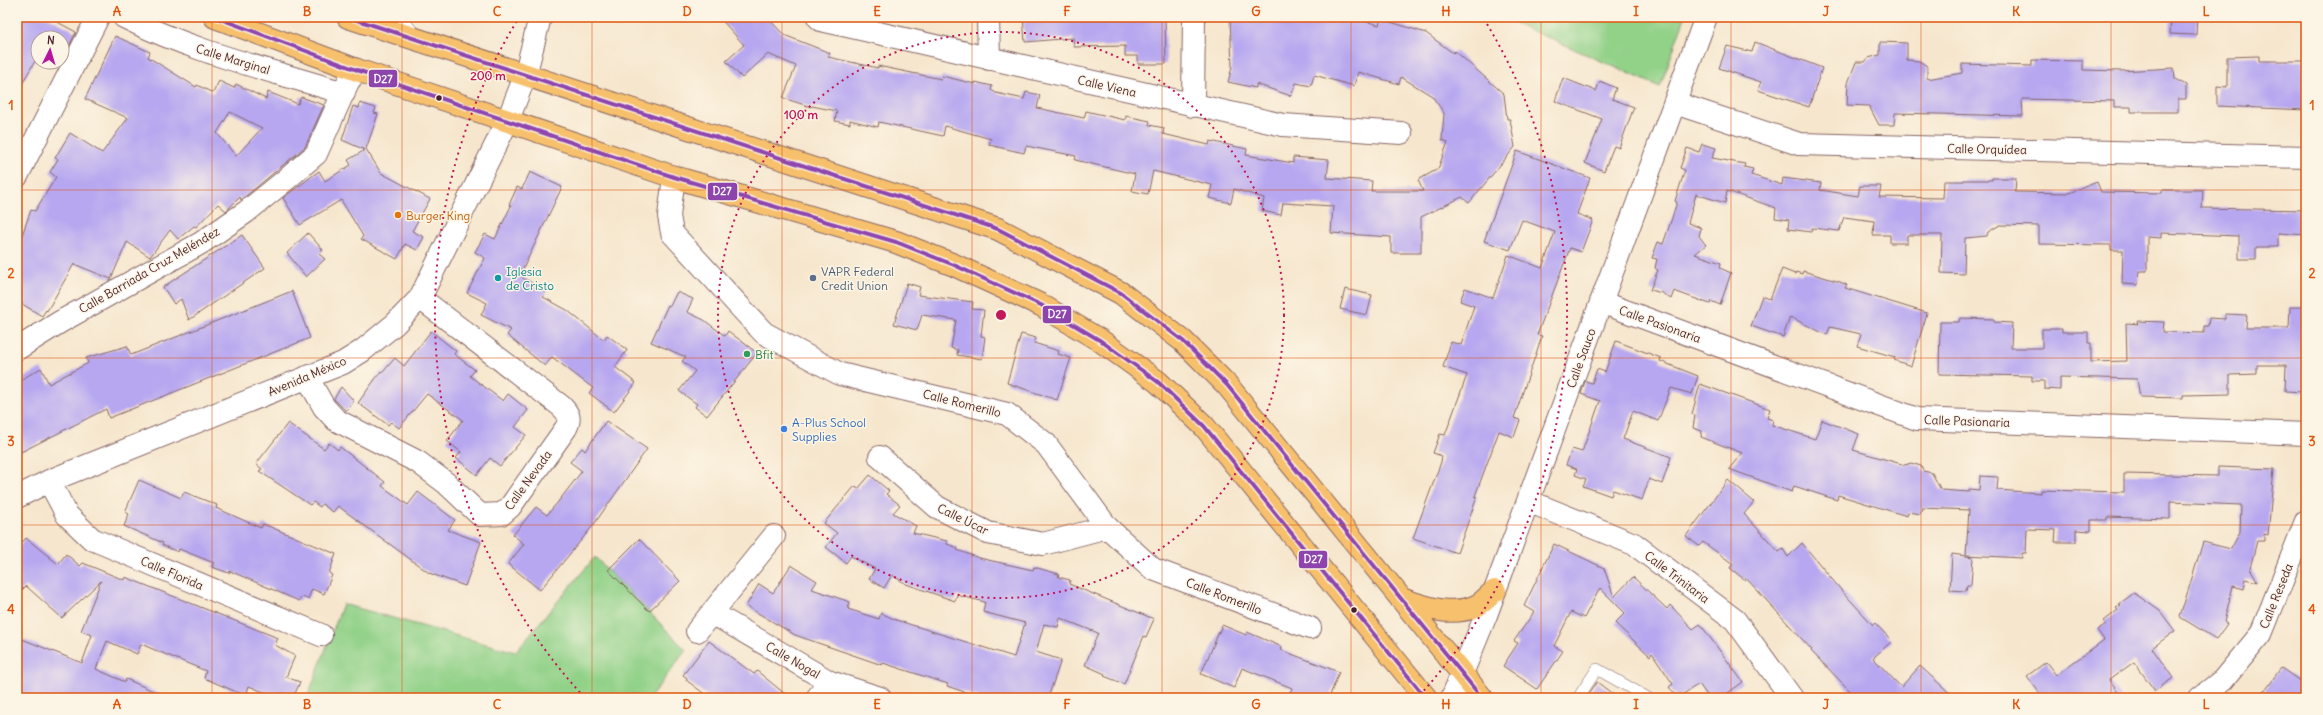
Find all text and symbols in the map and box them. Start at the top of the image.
text: A [113,3,122,20]
text: B [303,3,312,20]
text: C [493,3,502,20]
text: D [682,3,692,20]
text: E [873,3,881,20]
text: F [1063,3,1071,20]
text: G [1251,3,1261,20]
text: H [1441,3,1451,20]
text: I [1633,3,1639,20]
text: J [1823,3,1830,20]
text: K [2012,3,2021,20]
text: L [2202,3,2210,20]
north arrow [30,30,70,70]
text: N [46,33,55,47]
street label: Calle Marginal [194,41,272,77]
text: 200 m [470,68,506,83]
line badge: D27 [368,69,398,88]
text: D27 [373,72,393,86]
street label: Calle Viena [1076,72,1138,100]
unlabelled marker [434,93,444,103]
text: 1 [8,97,14,114]
text: 1 [2309,97,2315,114]
text: 100 m [784,107,818,122]
street label: Calle Orquídea [1947,141,2027,157]
line badge: D27 [707,182,738,201]
text: D27 [712,184,732,198]
place label: Burger King [406,208,470,223]
marker: Burger King [393,210,403,220]
street label: Calle Barriada Cruz Meléndez [76,223,222,316]
place label: Iglesia de Cristo [506,264,554,293]
place label: VAPR Federal Credit Union [821,264,894,293]
text: 2 [7,265,15,282]
text: 2 [2308,265,2316,282]
marker: Iglesia de Cristo [493,273,503,283]
marker: VAPR Federal Credit Union [808,273,818,283]
street label: Calle Pasionaria [1617,302,1703,346]
line badge: D27 [1042,305,1072,324]
text: D27 [1047,307,1067,321]
centre of rings [994,308,1008,322]
street label: Calle Sauco [1563,326,1599,390]
place label: Bfit [755,347,773,362]
marker: Bfit [742,349,752,359]
street label: Avenida México [266,353,349,399]
street label: Calle Romerillo [921,386,1003,420]
street label: Calle Pasionaria [1924,412,2011,430]
place label: A-Plus School Supplies [792,415,866,444]
marker: A-Plus School Supplies [779,424,789,434]
text: 3 [7,433,15,450]
text: 3 [2308,433,2316,450]
street label: Calle Nevada [501,447,555,513]
street label: Calle Úcar [935,500,991,538]
street label: Calle Trinitaria [1642,548,1713,606]
line badge: D27 [1298,550,1328,569]
text: D27 [1303,552,1323,566]
street label: Calle Florida [138,553,206,593]
street label: Calle Reseda [2256,561,2296,631]
street label: Calle Romerillo [1184,575,1264,617]
text: 4 [7,601,15,618]
text: 4 [2308,601,2316,618]
unlabelled marker [1349,605,1359,615]
street label: Calle Nogal [763,638,823,682]
text: A [113,696,122,713]
text: B [303,696,312,713]
text: C [493,696,502,713]
text: D [682,696,692,713]
text: E [873,696,881,713]
text: F [1063,696,1071,713]
text: G [1251,696,1261,713]
text: H [1441,696,1451,713]
text: I [1633,696,1639,713]
text: J [1823,696,1830,713]
text: K [2012,696,2021,713]
text: L [2202,696,2210,713]

